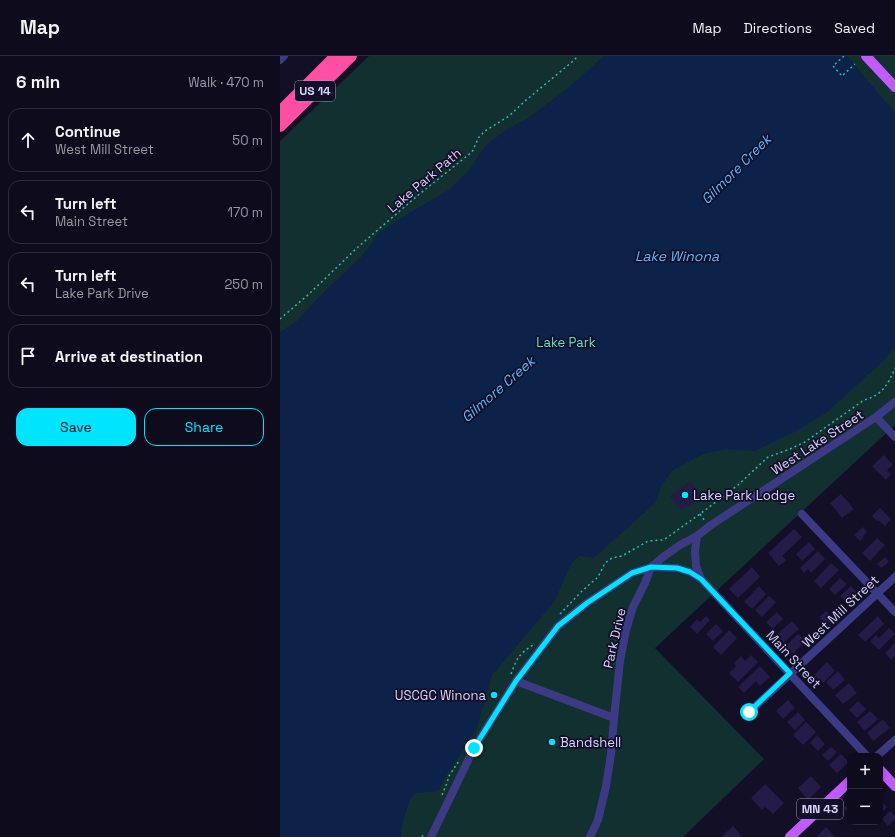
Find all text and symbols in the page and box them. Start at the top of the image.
text: Map [20,15,60,40]
text: Map [692,19,722,37]
text: Directions [744,19,812,37]
text: Saved [834,19,875,37]
text: 6 min [16,71,60,93]
text: Walk · 470 m [188,74,264,91]
road number: US 14 [295,81,335,101]
text: Continue [55,122,121,141]
icon: ahead [17,129,39,151]
water label: Gilmore Creek [697,129,776,208]
text: 50 m [232,132,263,149]
text: West Mill Street [55,141,154,158]
street label: Lake Park Path [384,145,465,216]
text: Turn left [55,194,117,213]
icon: left [17,201,39,223]
text: 170 m [227,204,263,221]
text: Main Street [55,213,128,230]
water label: Lake Winona [635,247,720,265]
text: Turn left [55,266,117,285]
icon: left [17,273,39,295]
text: 250 m [225,276,263,293]
text: Lake Park Drive [55,285,149,302]
park label: Lake Park [536,334,596,351]
icon: arrive [17,345,39,367]
text: Arrive at destination [55,347,203,366]
water label: Gilmore Creek [457,351,540,426]
street label: West Lake Street [768,406,867,479]
button: Save [16,408,136,446]
button: Share [144,408,264,446]
place label: Lake Park Lodge [693,487,795,504]
marker: Lake Park Lodge [680,490,690,500]
street label: West Mill Street [798,571,882,651]
street label: Park Drive [599,606,630,670]
street label: Main Street [763,627,825,692]
place label: USCGC Winona [395,687,487,704]
marker: USCGC Winona [489,690,499,700]
route start [740,703,758,721]
place label: Bandshell [560,734,621,751]
marker: Bandshell [547,737,557,747]
route end [465,739,483,757]
map controls [847,753,883,825]
button: + [847,753,883,789]
button: − [847,789,883,825]
road number: MN 43 [797,799,843,819]

